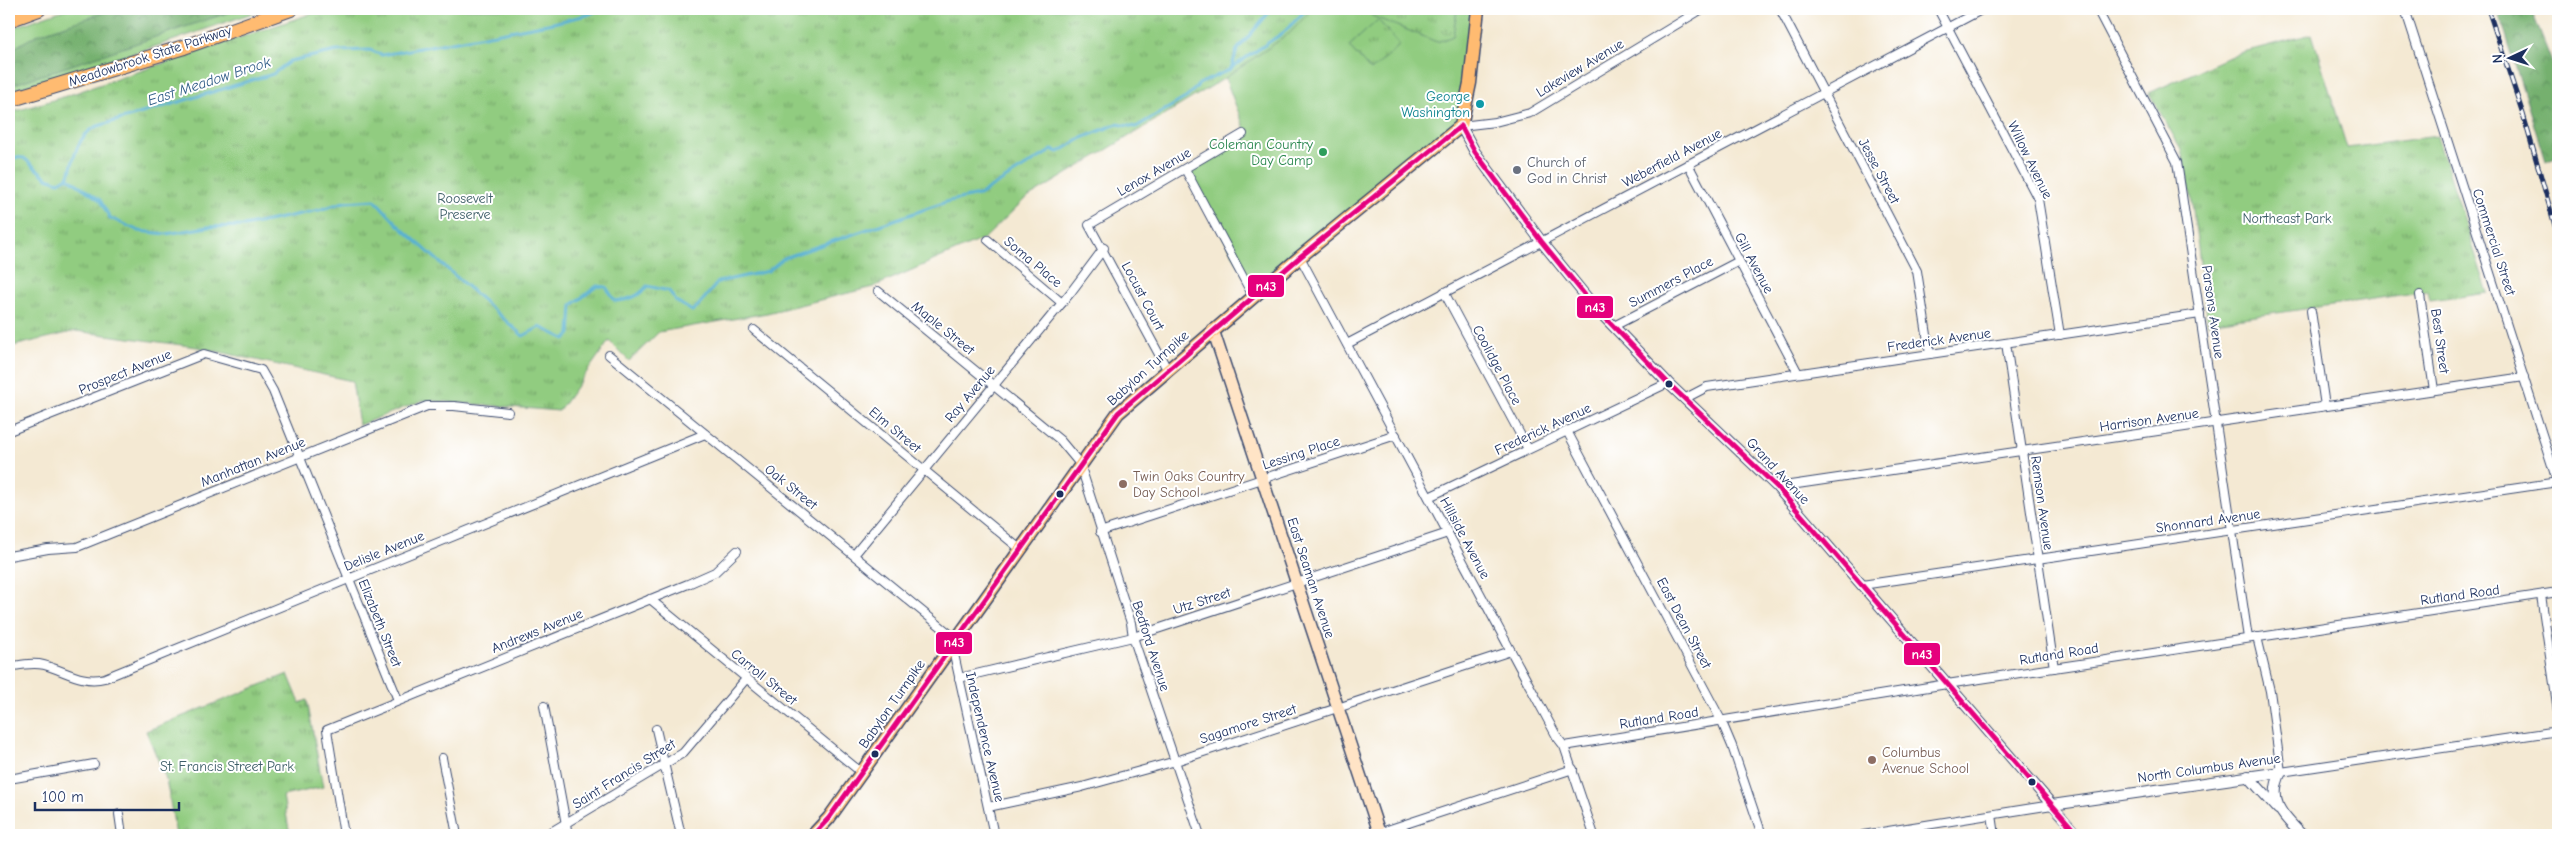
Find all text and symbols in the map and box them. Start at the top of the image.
street label: Meadowbrook State Parkway [66,21,234,90]
north arrow [2484,32,2534,82]
street label: Lakeview Avenue [1533,35,1627,101]
water label: East Meadow Brook [145,52,273,109]
text: N [2489,54,2506,64]
place label: George Washington [1401,88,1470,121]
marker: George Washington [1474,98,1486,110]
street label: Willow Avenue [2004,118,2056,202]
street label: Weberfield Avenue [1619,125,1725,191]
street label: Jesse Street [1855,135,1904,208]
place label: Coleman Country Day Camp [1209,136,1314,169]
street label: Lenox Avenue [1114,144,1194,200]
marker: Coleman Country Day Camp [1317,146,1329,158]
place label: Church of God in Christ [1527,154,1608,187]
marker: Church of God in Christ [1511,164,1523,176]
street label: Commercial Street [2469,186,2520,298]
park label: Roosevelt Preserve [437,190,494,223]
park label: Northeast Park [2242,210,2332,227]
street label: Gill Avenue [1731,230,1777,296]
street label: Soma Place [1001,233,1065,291]
street label: Summers Place [1626,253,1716,311]
street label: Locust Court [1118,259,1169,334]
street label: Parsons Avenue [2198,264,2228,360]
line badge: n43 [1247,274,1285,298]
text: n43 [1255,278,1277,295]
line badge: n43 [1576,295,1614,319]
street label: Maple Street [908,297,979,359]
text: n43 [1584,299,1606,316]
street label: Best Street [2427,308,2453,375]
street label: Coolidge Place [1469,322,1525,408]
street label: Frederick Avenue [1886,324,1992,356]
street label: Babylon Turnpike [1104,327,1192,409]
street label: Prospect Avenue [76,346,174,398]
street label: Ray Avenue [941,362,999,426]
unlabelled marker [1664,379,1674,389]
street label: Frederick Avenue [1492,399,1594,459]
street label: Elm Street [865,403,925,457]
street label: Harrison Avenue [2098,405,2200,435]
street label: Manhattan Avenue [198,433,308,491]
street label: Lessing Place [1260,433,1342,473]
street label: Grand Avenue [1743,434,1813,508]
street label: Remson Avenue [2027,455,2057,551]
street label: Oak Street [761,461,821,514]
place label: Twin Oaks Country Day School [1133,468,1245,501]
marker: Twin Oaks Country Day School [1117,478,1129,490]
unlabelled marker [1055,489,1065,499]
street label: Hillside Avenue [1436,494,1494,582]
street label: Shonnard Avenue [2155,505,2261,537]
street label: East Seaman Avenue [1283,515,1339,641]
street label: Delisle Avenue [341,527,427,575]
street label: East Dean Street [1653,575,1716,672]
street label: Elizabeth Street [355,577,406,670]
street label: Rutland Road [2419,581,2501,609]
street label: Utz Street [1171,583,1234,618]
street label: Bedford Avenue [1128,599,1174,693]
street label: Andrews Avenue [489,605,585,657]
line badge: n43 [935,631,973,655]
text: n43 [943,634,965,651]
street label: Rutland Road [2018,639,2100,669]
line badge: n43 [1903,642,1941,666]
street label: Carroll Street [728,645,801,709]
text: n43 [1911,646,1933,663]
street label: Babylon Turnpike [855,656,929,752]
street label: Independence Avenue [962,670,1008,804]
street label: Sagamore Street [1198,700,1299,748]
street label: Rutland Road [1618,703,1700,733]
street label: Saint Francis Street [569,735,680,813]
place label: Columbus Avenue School [1882,744,1969,777]
unlabelled marker [870,749,880,759]
street label: North Columbus Avenue [2137,750,2281,786]
marker: Columbus Avenue School [1866,754,1878,766]
park label: St. Francis Street Park [160,758,294,775]
unlabelled marker [2027,777,2037,787]
scale bar [35,779,179,811]
text: 100 m [42,788,84,806]

